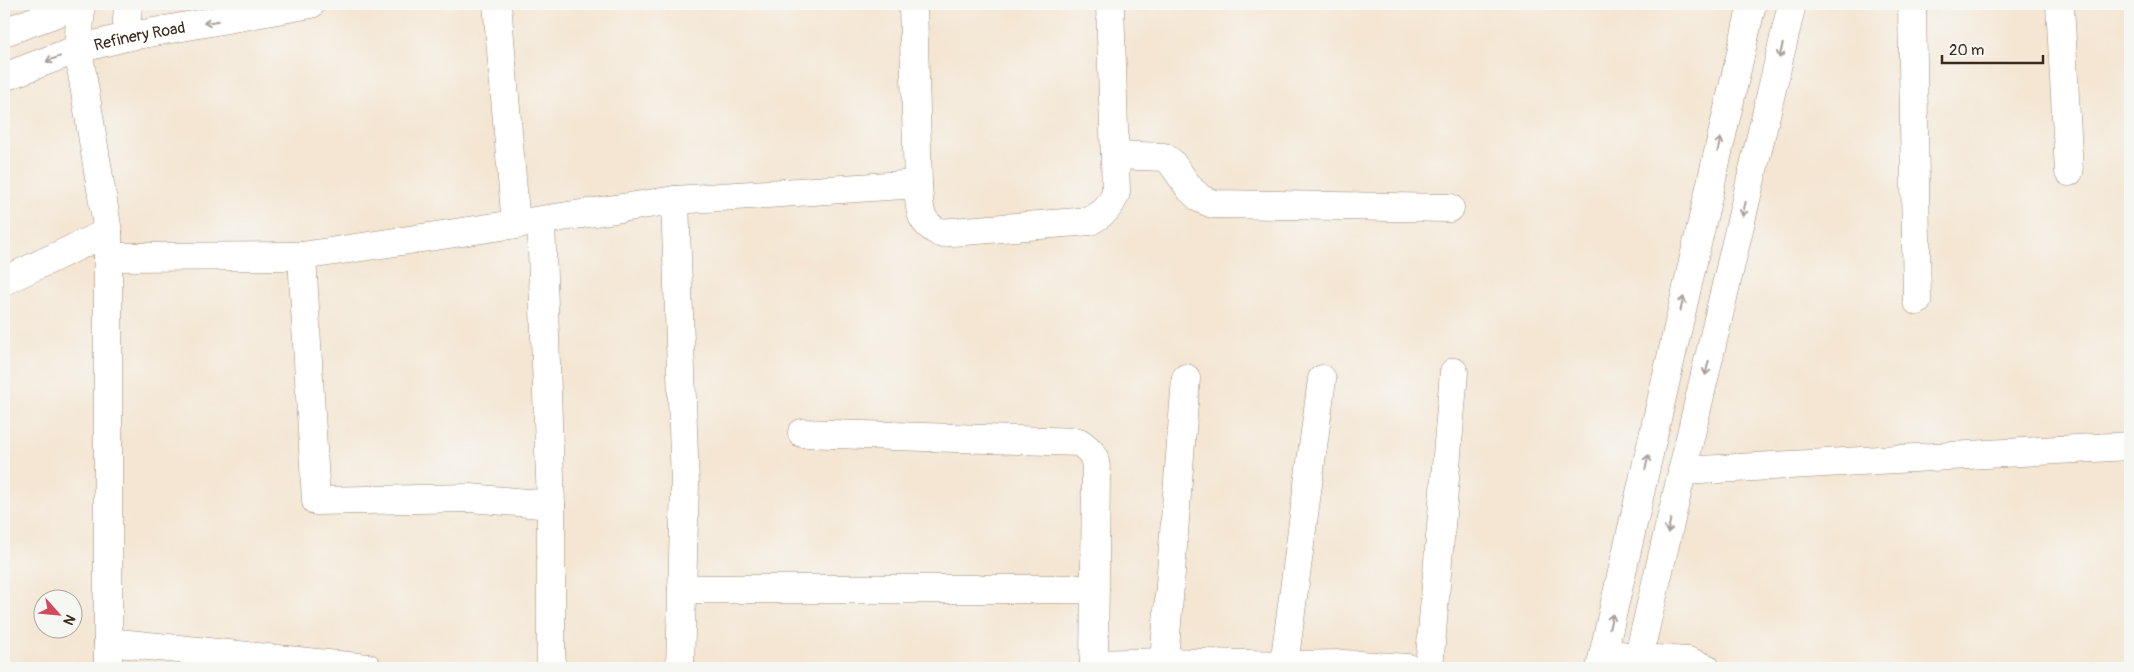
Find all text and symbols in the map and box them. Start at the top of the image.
one-way arrow [203,17,219,27]
street label: Refinery Road [92,18,187,56]
scale bar [1942,32,2043,64]
text: 20 m [1949,41,1984,60]
one-way arrow [1776,43,1785,59]
one-way arrow [46,54,61,64]
one-way arrow [1715,138,1724,154]
one-way arrow [1739,201,1748,217]
one-way arrow [1678,296,1687,312]
one-way arrow [1702,359,1711,375]
one-way arrow [1643,455,1652,471]
one-way arrow [1664,517,1674,533]
north arrow [32,590,82,640]
text: N [59,612,79,628]
one-way arrow [1607,613,1616,629]

